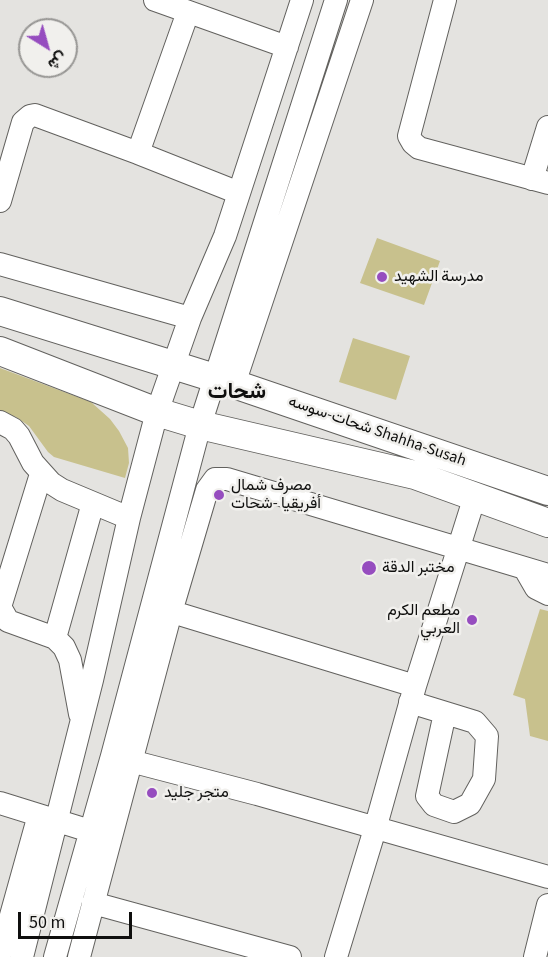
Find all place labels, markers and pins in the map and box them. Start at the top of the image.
place label: مدرسة الشهيد [394,267,483,287]
marker: مدرسة الشهيد [375,270,389,284]
place label: مصرف شمال أفريقيا -شحات [231,476,321,514]
marker: مصرف شمال أفريقيا -شحات [212,488,226,502]
place label: مختبر الدقة [382,558,455,578]
marker: مختبر الدقة [360,559,378,577]
place label: مطعم الكرم العربي [387,601,460,639]
marker: مطعم الكرم العربي [465,613,479,627]
place label: متجر جليد [164,783,229,803]
marker: متجر جليد [145,786,159,800]

